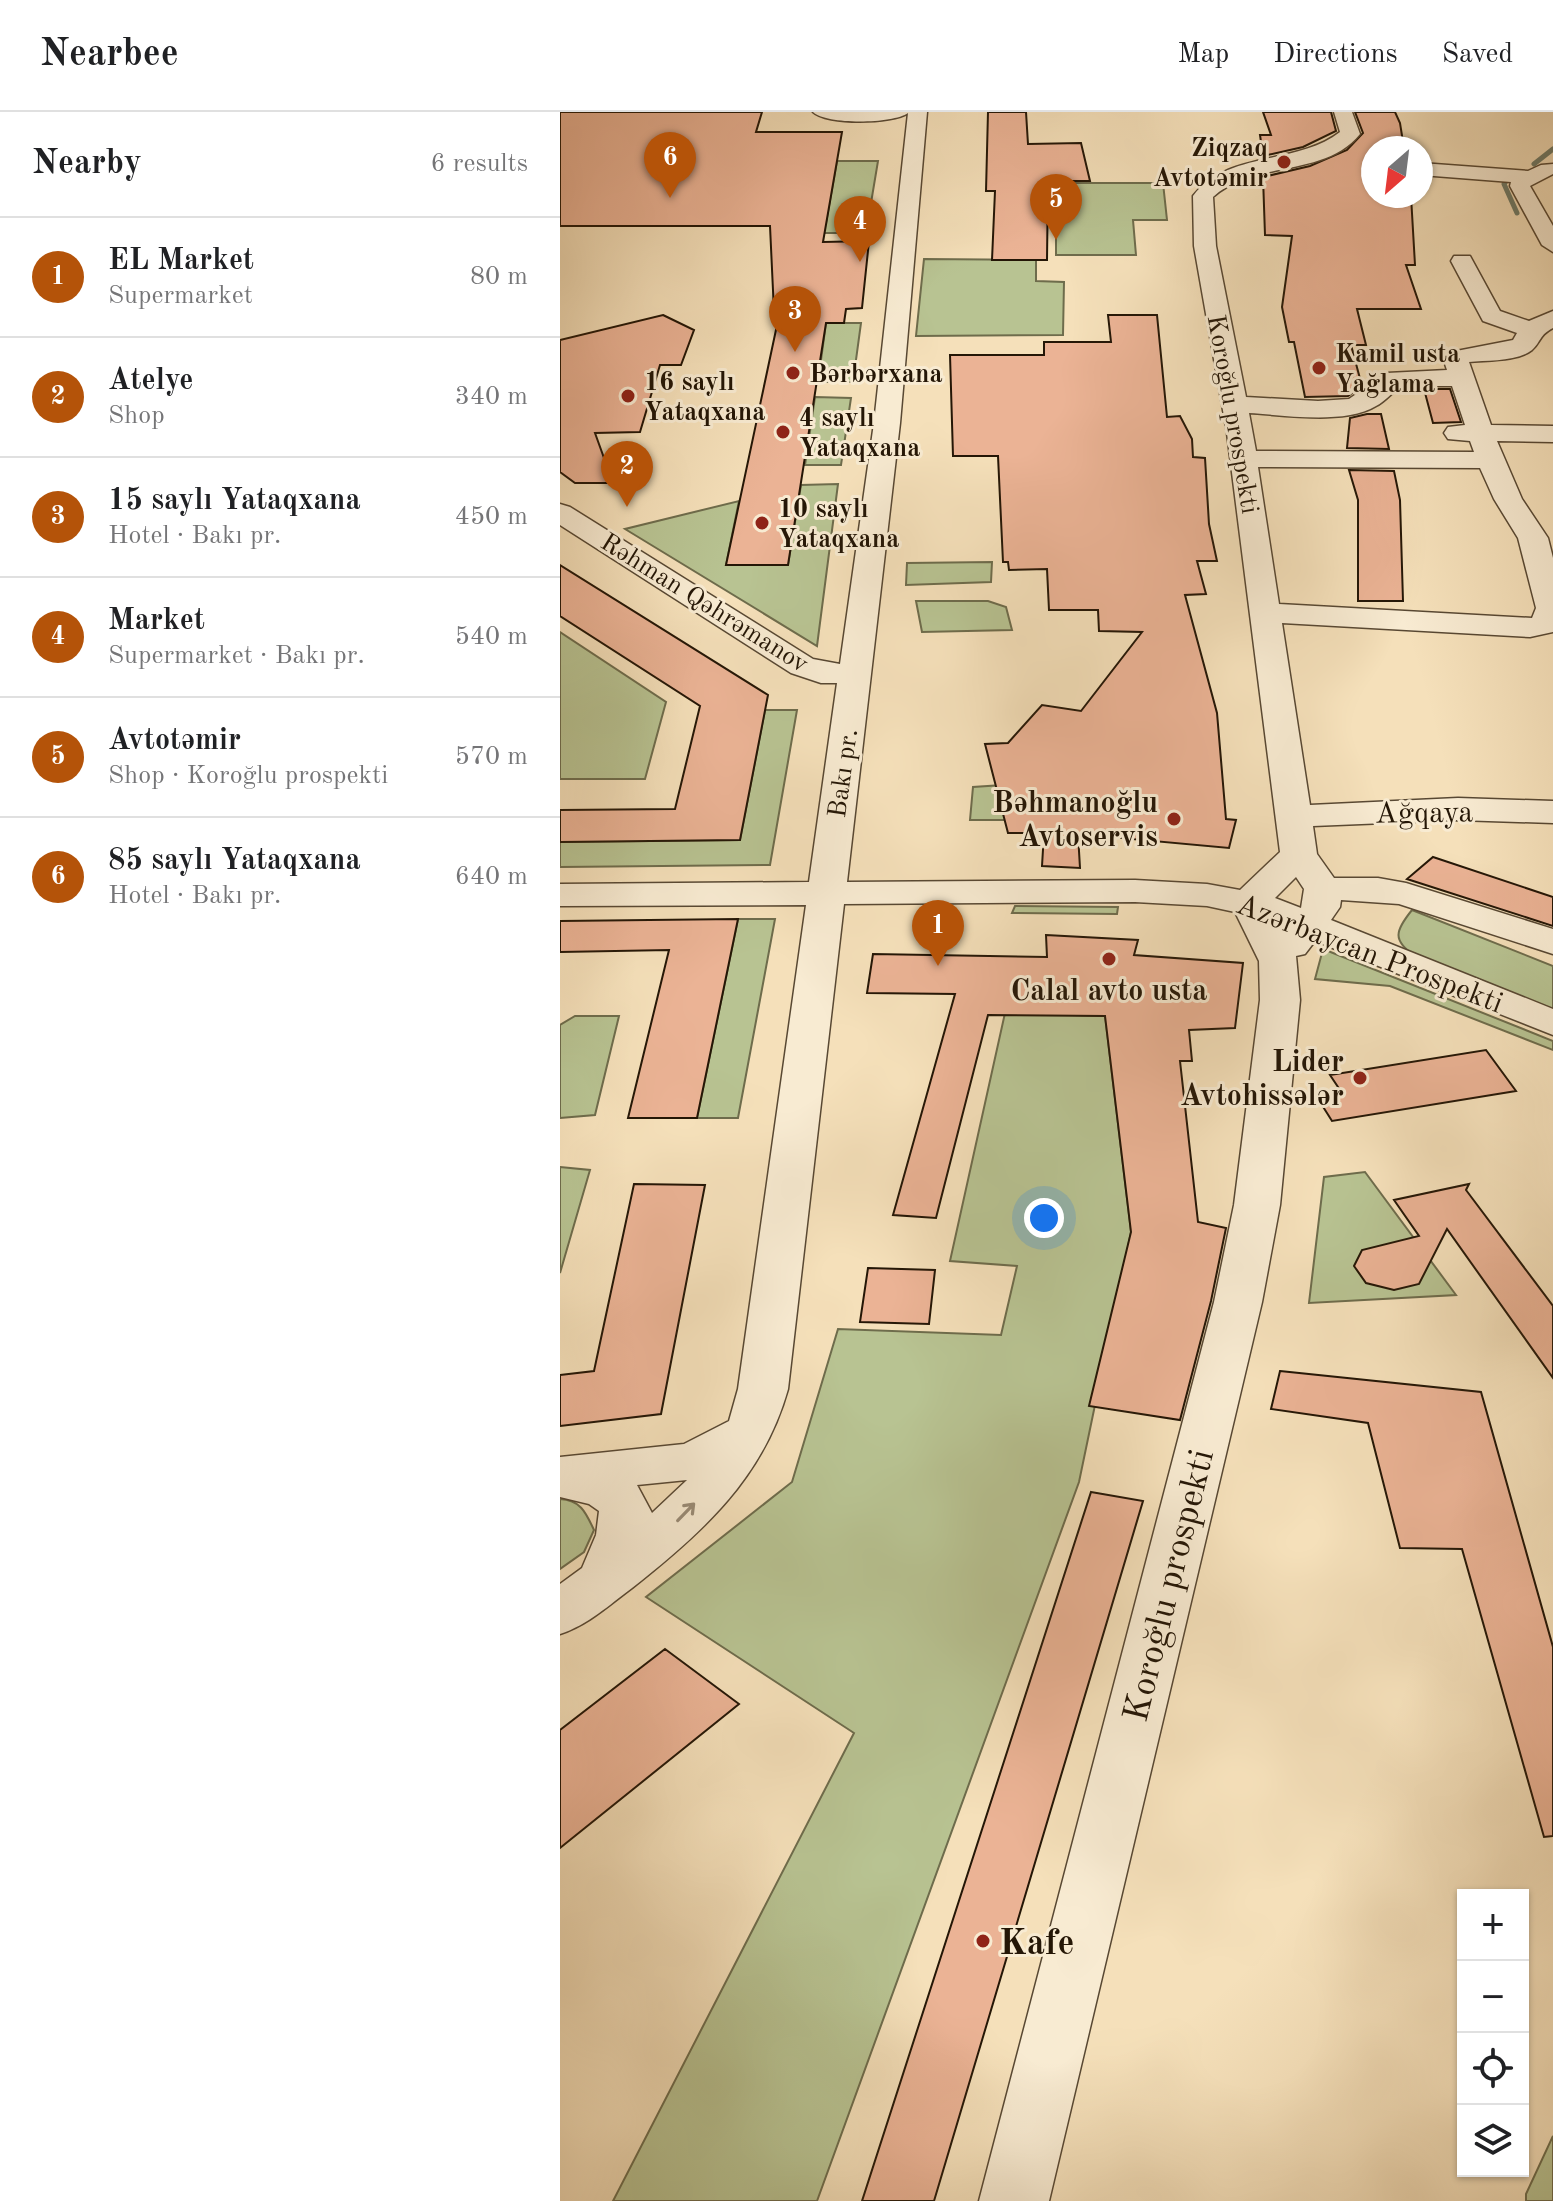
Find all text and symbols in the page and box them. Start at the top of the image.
text: Nearbee [40,36,179,74]
text: Map [1177,41,1229,69]
text: Directions [1273,41,1398,69]
text: Saved [1442,41,1513,69]
pin: 6 [644,132,696,198]
place label: Ziqzaq Avtotəmir [1153,136,1268,192]
north arrow [1361,136,1433,208]
text: Nearby [32,147,142,181]
text: 6 results [430,151,528,177]
marker: Ziqzaq Avtotəmir [1275,153,1293,171]
pin: 5 [1030,174,1082,240]
pin: 4 [834,196,886,262]
text: EL Market [108,246,254,276]
text: 1 [50,264,66,290]
text: 80 m [470,264,528,290]
text: Supermarket [108,283,253,309]
pin: 3 [769,286,821,352]
street label: Koroğlu prospekti [1202,313,1262,516]
place label: Kamil usta Yağlama [1335,342,1460,398]
marker: Kamil usta Yağlama [1310,359,1328,377]
place label: Bərbərxana [809,362,943,388]
marker: Bərbərxana [784,364,802,382]
text: Atelye [108,366,193,396]
place label: 16 saylı Yataqxana [644,370,765,426]
text: 2 [50,384,66,410]
text: 340 m [455,384,528,410]
marker: 16 saylı Yataqxana [619,387,637,405]
text: Shop [108,403,165,429]
place label: 4 saylı Yataqxana [799,406,920,462]
marker: 4 saylı Yataqxana [774,423,792,441]
pin: 2 [601,441,653,507]
text: 15 saylı Yataqxana [108,486,361,516]
place label: 10 saylı Yataqxana [778,497,899,553]
text: 3 [50,504,66,530]
text: 450 m [455,504,528,530]
marker: 10 saylı Yataqxana [753,514,771,532]
text: Hotel · Bakı pr. [108,523,281,549]
street label: Rəhman Qəhrəmanov [595,529,813,678]
text: Market [108,606,205,636]
text: 4 [50,624,66,650]
text: 540 m [455,624,528,650]
text: Supermarket · Bakı pr. [108,643,365,669]
text: Avtotəmir [108,726,241,756]
street label: Bakı pr. [825,727,863,820]
text: 5 [50,744,66,770]
text: 570 m [455,744,528,770]
text: Shop · Koroğlu prospekti [108,763,388,789]
place label: Bəhmanoğlu Avtoservis [992,789,1158,853]
street label: Ağqaya [1375,798,1474,830]
marker: Bəhmanoğlu Avtoservis [1165,810,1183,828]
text: 85 saylı Yataqxana [108,846,361,876]
text: 6 [50,864,66,890]
text: 640 m [455,864,528,890]
text: Hotel · Bakı pr. [108,883,281,909]
street label: Azərbaycan Prospekti [1232,890,1507,1020]
pin: 1 [912,900,964,966]
marker: Calal avto usta [1100,950,1118,968]
place label: Calal avto usta [1011,977,1207,1007]
place label: Lider Avtohissələr [1180,1048,1344,1112]
marker: Lider Avtohissələr [1351,1069,1369,1087]
your location [1024,1198,1064,1238]
street label: Koroğlu prospekti [1120,1446,1222,1726]
one-way arrow [677,1502,695,1522]
map controls [1457,1889,1529,2177]
button: + [1457,1889,1529,1961]
place label: Kafe [999,1927,1075,1963]
marker: Kafe [974,1932,992,1950]
button: − [1457,1961,1529,2033]
button: locate [1457,2033,1529,2105]
button: layers [1457,2105,1529,2177]

